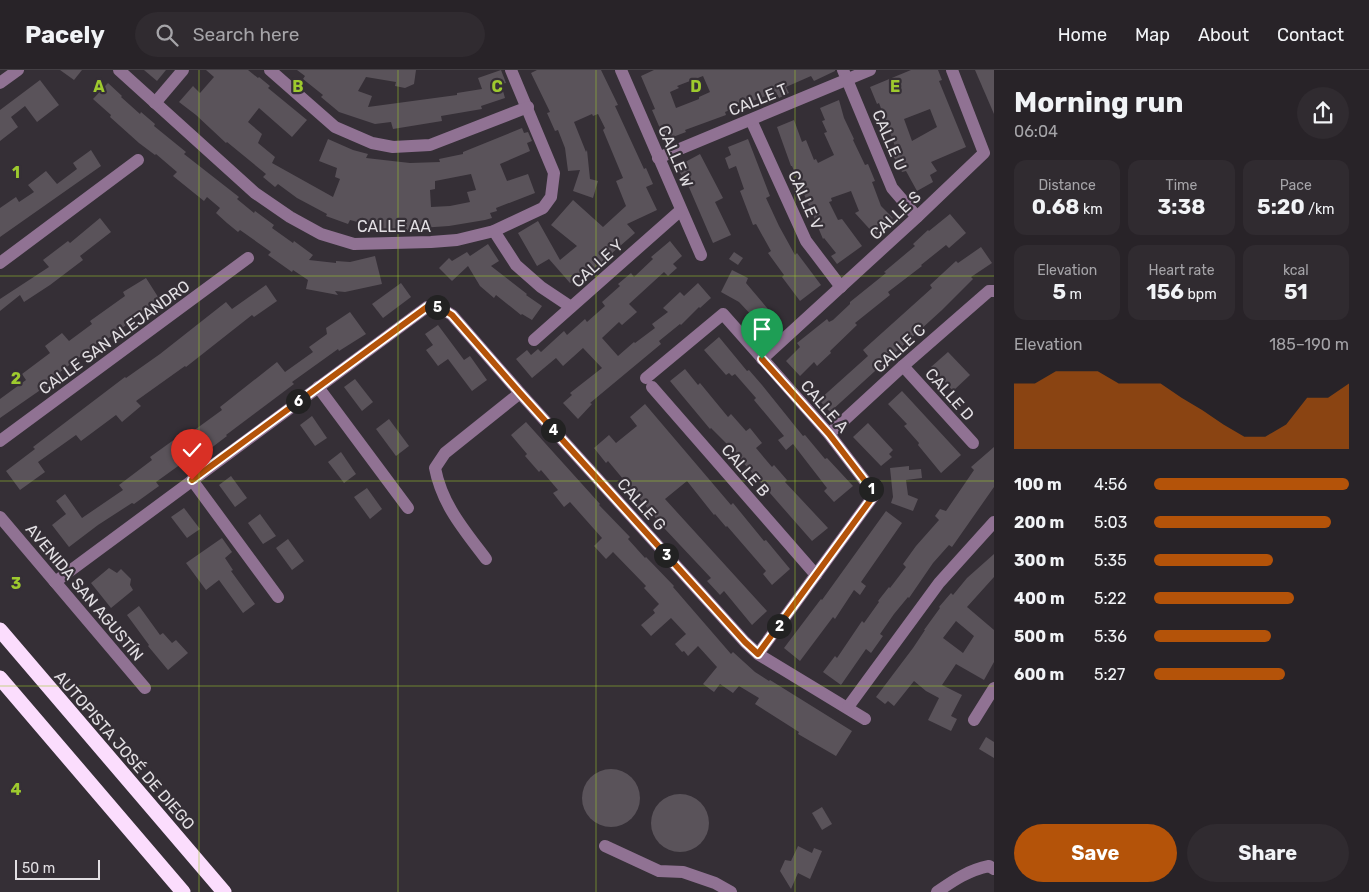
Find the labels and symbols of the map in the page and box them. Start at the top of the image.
text: A [93,77,105,96]
text: B [292,77,304,96]
text: C [491,77,503,96]
text: D [690,77,702,96]
text: E [890,77,900,96]
street label: CALLE T [726,79,790,120]
street label: CALLE U [868,107,911,173]
street label: CALLE W [654,122,697,190]
text: 1 [12,163,20,182]
street label: CALLE V [784,168,827,233]
street label: CALLE S [866,187,925,244]
street label: CALLE AA [357,217,431,236]
street label: CALLE Y [568,235,627,291]
street label: CALLE SAN ALEJANDRO [35,276,193,398]
pin: 5 [424,294,450,320]
pin [741,308,783,359]
street label: CALLE C [869,320,929,377]
street label: CALLE D [921,364,978,424]
text: 2 [11,369,21,388]
street label: CALLE A [797,376,853,437]
pin: 6 [286,388,310,414]
pin: 4 [540,418,566,442]
pin [171,429,213,480]
street label: CALLE B [718,440,774,501]
street label: CALLE G [613,474,670,534]
pin: 1 [858,476,884,502]
street label: AVENIDA SAN AGUSTÍN [22,520,147,665]
pin: 3 [654,542,678,568]
text: 3 [11,574,21,593]
pin: 2 [766,614,792,638]
street label: AUTOPISTA JOSÉ DE DIEGO [50,667,199,834]
text: 4 [11,780,22,799]
scale bar [15,857,100,880]

